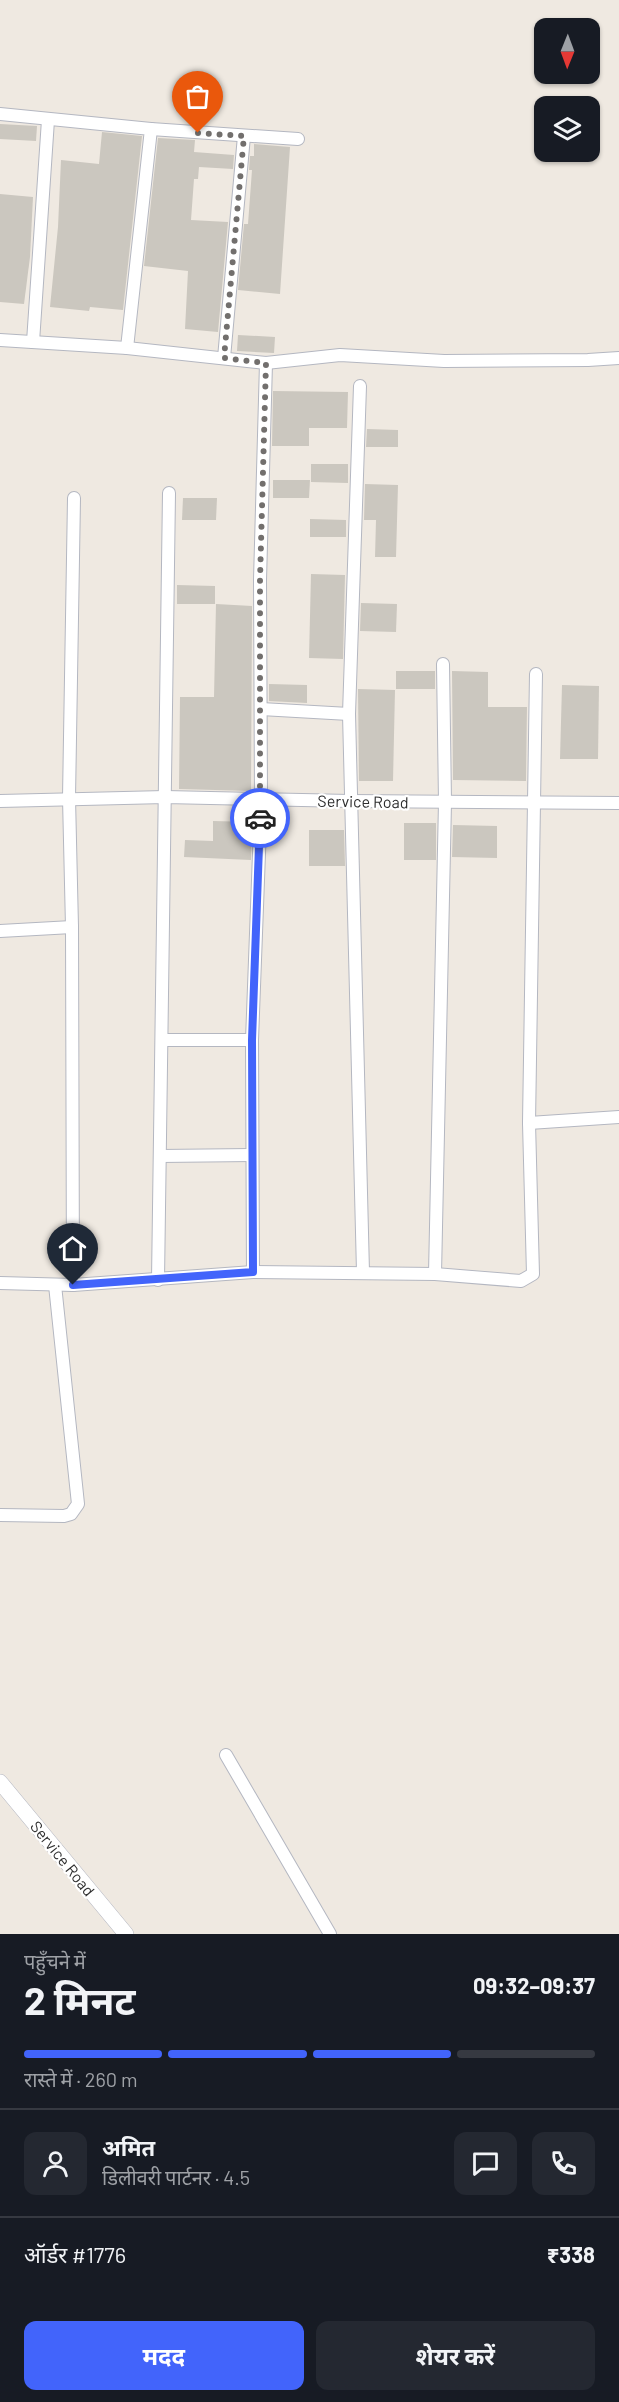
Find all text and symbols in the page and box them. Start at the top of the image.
north arrow [534,18,600,84]
map controls [534,18,600,162]
pin [172,71,223,133]
icon: bag [181,80,214,113]
button: layers [534,96,600,162]
courier [230,788,290,848]
street label: Service Road [317,791,409,811]
icon: car [244,802,277,835]
pin [47,1223,98,1285]
icon: home [56,1232,89,1265]
street label: Service Road [27,1817,99,1899]
text: पहुँचने में [24,1949,86,1973]
text: 09:32–09:37 [473,1972,595,1998]
text: 2 मिनट [24,1976,136,2023]
text: रास्ते में · 260 m [24,2067,138,2091]
button: person [24,2132,87,2195]
button: chat [454,2132,517,2195]
button: phone [532,2132,595,2195]
text: अमित [102,2134,155,2160]
text: डिलीवरी पार्टनर · 4.5 [102,2165,250,2189]
text: ऑर्डर #1776 [24,2241,126,2267]
text: ₹338 [547,2241,595,2267]
button: मदद [24,2321,304,2390]
button: शेयर करें [316,2321,595,2390]

